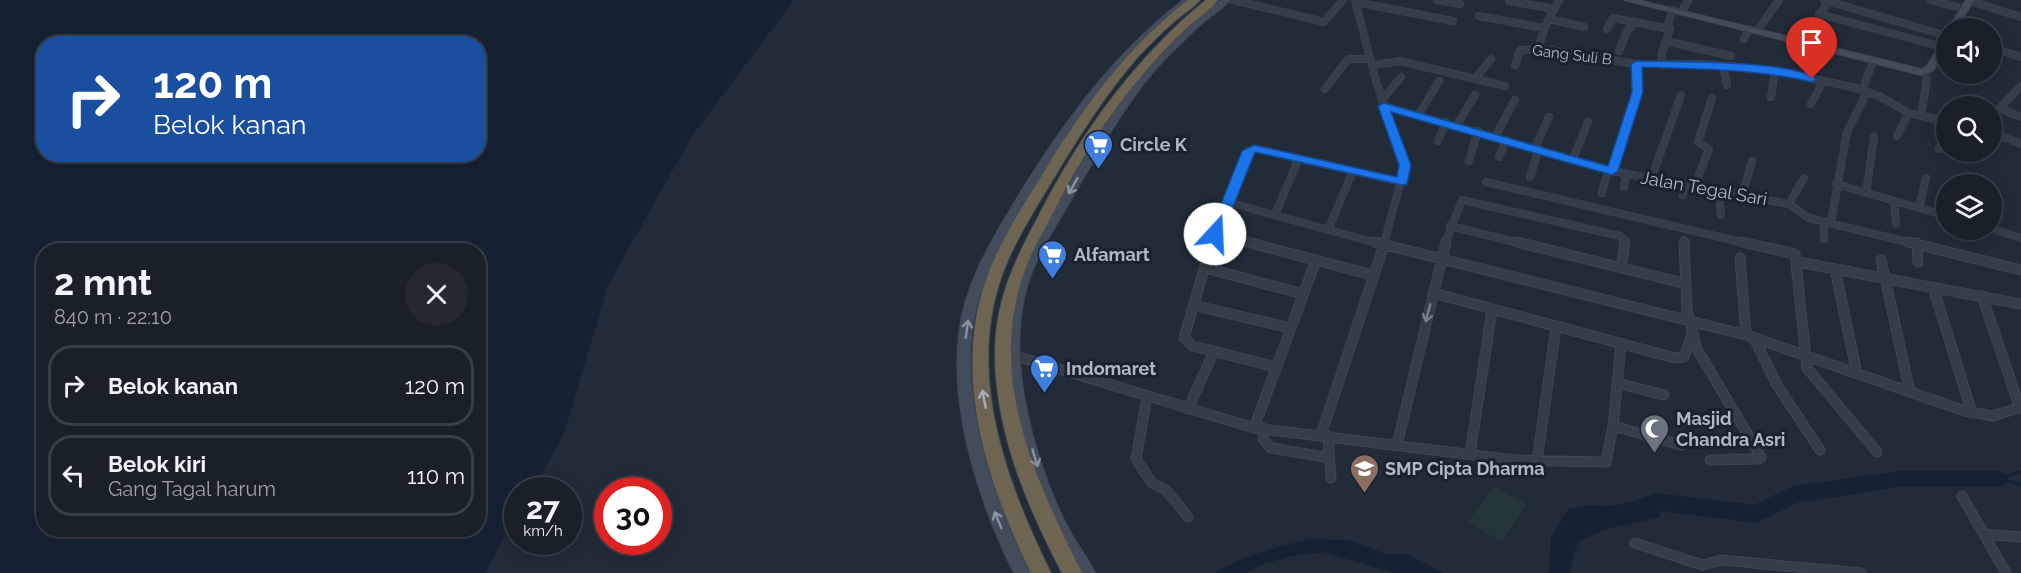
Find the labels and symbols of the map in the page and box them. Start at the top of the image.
pin [1786,17,1837,79]
street label: Gang Suli B [1531,41,1613,69]
supermarket icon: Circle K [1083,128,1115,170]
place label: Circle K [1120,134,1188,155]
street label: Jalan Tegal Sari [1639,167,1769,209]
one-way arrow [1067,177,1079,194]
position arrow [1183,202,1247,266]
supermarket icon: Alfamart [1037,238,1069,280]
place label: Alfamart [1074,244,1150,265]
one-way arrow [1421,303,1433,322]
one-way arrow [961,320,972,340]
supermarket icon: Indomaret [1029,352,1061,394]
place label: Indomaret [1066,358,1156,379]
one-way arrow [978,389,989,409]
place label: Masjid Chandra Asri [1676,408,1785,450]
mosque icon: Masjid Chandra Asri [1639,412,1671,454]
one-way arrow [1030,448,1041,467]
school or university icon: SMP Cipta Dharma [1348,452,1380,494]
place label: SMP Cipta Dharma [1385,458,1545,479]
speed limit sign: 30 [594,477,672,555]
one-way arrow [992,511,1003,530]

